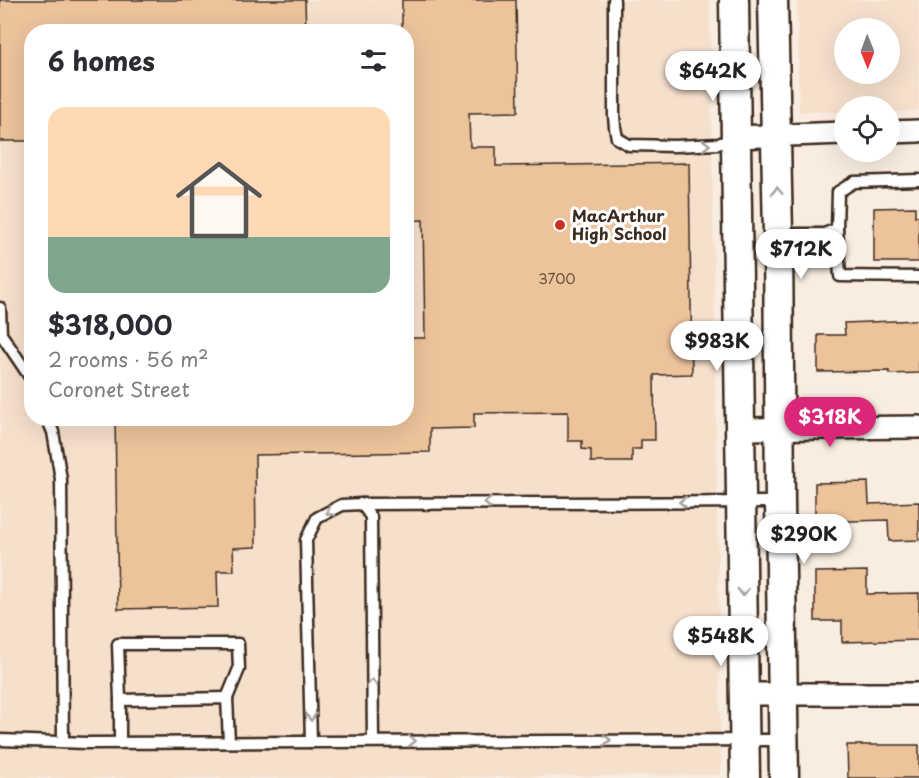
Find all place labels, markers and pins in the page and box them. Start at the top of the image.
pin: $642K [671,51,755,102]
place label: MacArthur High School [572,203,666,245]
marker: MacArthur High School [553,218,567,232]
pin: $712K [759,229,843,280]
pin: $983K [675,321,759,372]
pin: $318K [788,397,872,448]
pin: $290K [762,514,846,565]
pin: $548K [679,616,763,667]

